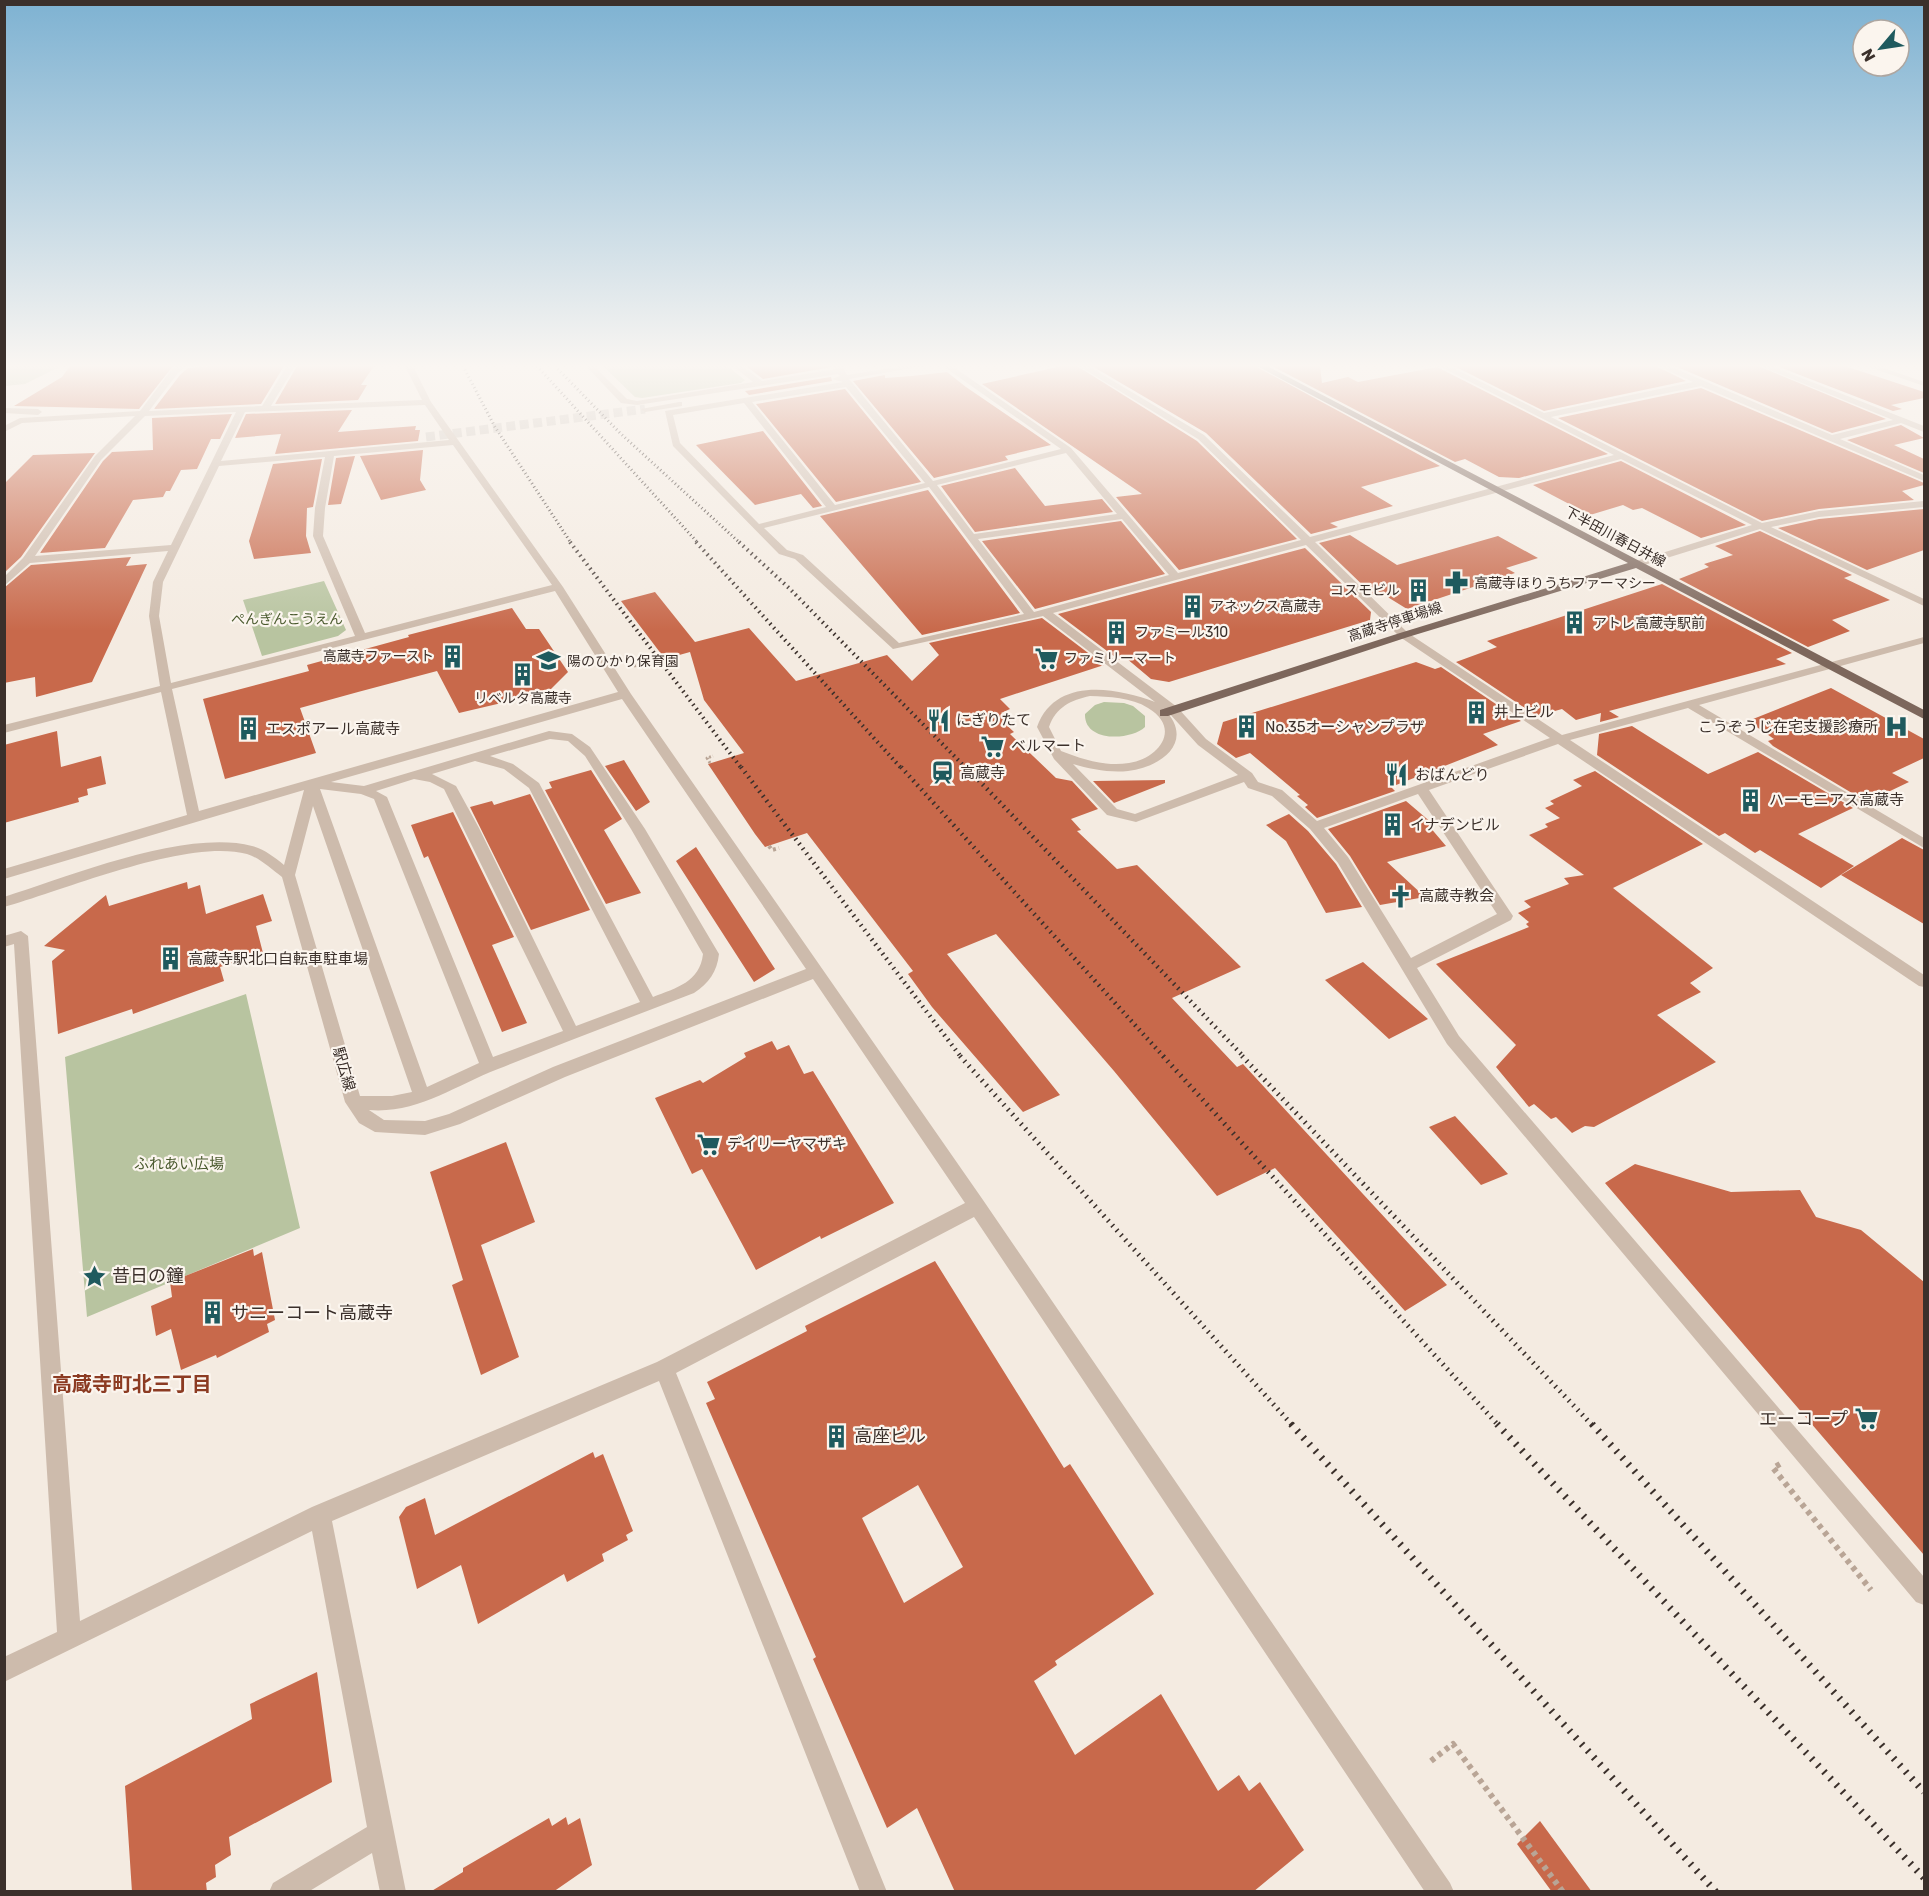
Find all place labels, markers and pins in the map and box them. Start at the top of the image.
pharmacy icon: 高蔵寺ほりうちファーマシー [1443,570,1469,596]
place label: 高蔵寺ほりうちファーマシー [1474,575,1656,592]
building icon: コスモビル [1405,577,1431,603]
place label: コスモビル [1330,582,1400,599]
building icon: アネックス高蔵寺 [1179,593,1205,619]
place label: アネックス高蔵寺 [1210,598,1322,615]
building icon: アトレ高蔵寺駅前 [1562,610,1588,636]
place label: アトレ高蔵寺駅前 [1593,615,1705,632]
building icon: ファミール310 [1104,619,1130,645]
place label: ファミール310 [1135,624,1228,641]
building icon: 高蔵寺ファースト [439,643,465,669]
supermarket icon: ファミリーマート [1033,645,1059,671]
place label: 高蔵寺ファースト [323,648,434,665]
school or university icon: 陽のひかり保育園 [536,648,562,674]
place label: ファミリーマート [1064,650,1176,667]
place label: 陽のひかり保育園 [567,653,679,670]
building icon: リベルタ高蔵寺 [510,661,536,687]
place label: リベルタ高蔵寺 [474,690,572,707]
building icon: 井上ビル [1463,699,1489,725]
place label: 井上ビル [1494,703,1554,721]
restaurant icon: にぎりたて [925,707,951,733]
place label: にぎりたて [956,711,1031,729]
building icon: No.35オーシャンプラザ [1234,714,1260,740]
hospital icon: こうぞうじ在宅支援診療所 [1883,714,1909,740]
building icon: エスポアール高蔵寺 [235,716,261,742]
place label: No.35オーシャンプラザ [1265,718,1425,736]
place label: こうぞうじ在宅支援診療所 [1698,718,1878,736]
place label: エスポアール高蔵寺 [266,720,400,738]
supermarket icon: ベルマート [980,733,1006,759]
place label: ベルマート [1011,737,1086,755]
station icon: 高蔵寺 [929,760,955,786]
restaurant icon: おばんどり [1384,762,1410,788]
place label: 高蔵寺 [960,764,1005,782]
place label: おばんどり [1415,766,1490,784]
building icon: ハーモニアス高蔵寺 [1738,787,1764,813]
place label: ハーモニアス高蔵寺 [1769,791,1904,809]
building icon: イナデンビル [1379,812,1405,838]
place label: イナデンビル [1410,816,1500,834]
church icon: 高蔵寺教会 [1388,883,1414,909]
place label: 高蔵寺教会 [1419,887,1494,905]
building icon: 高蔵寺駅北口自転車駐車場 [157,946,183,972]
place label: 高蔵寺駅北口自転車駐車場 [188,950,368,968]
supermarket icon: デイリーヤマザキ [696,1131,722,1157]
place label: デイリーヤマザキ [727,1135,847,1153]
place icon: 昔日の鐘 [81,1263,107,1289]
place label: 昔日の鐘 [112,1265,184,1287]
building icon: サニーコート高蔵寺 [200,1300,226,1326]
place label: サニーコート高蔵寺 [231,1302,393,1324]
supermarket icon: エーコープ [1853,1406,1879,1432]
place label: エーコープ [1759,1408,1848,1430]
building icon: 高座ビル [823,1423,849,1449]
place label: 高座ビル [854,1425,926,1447]

